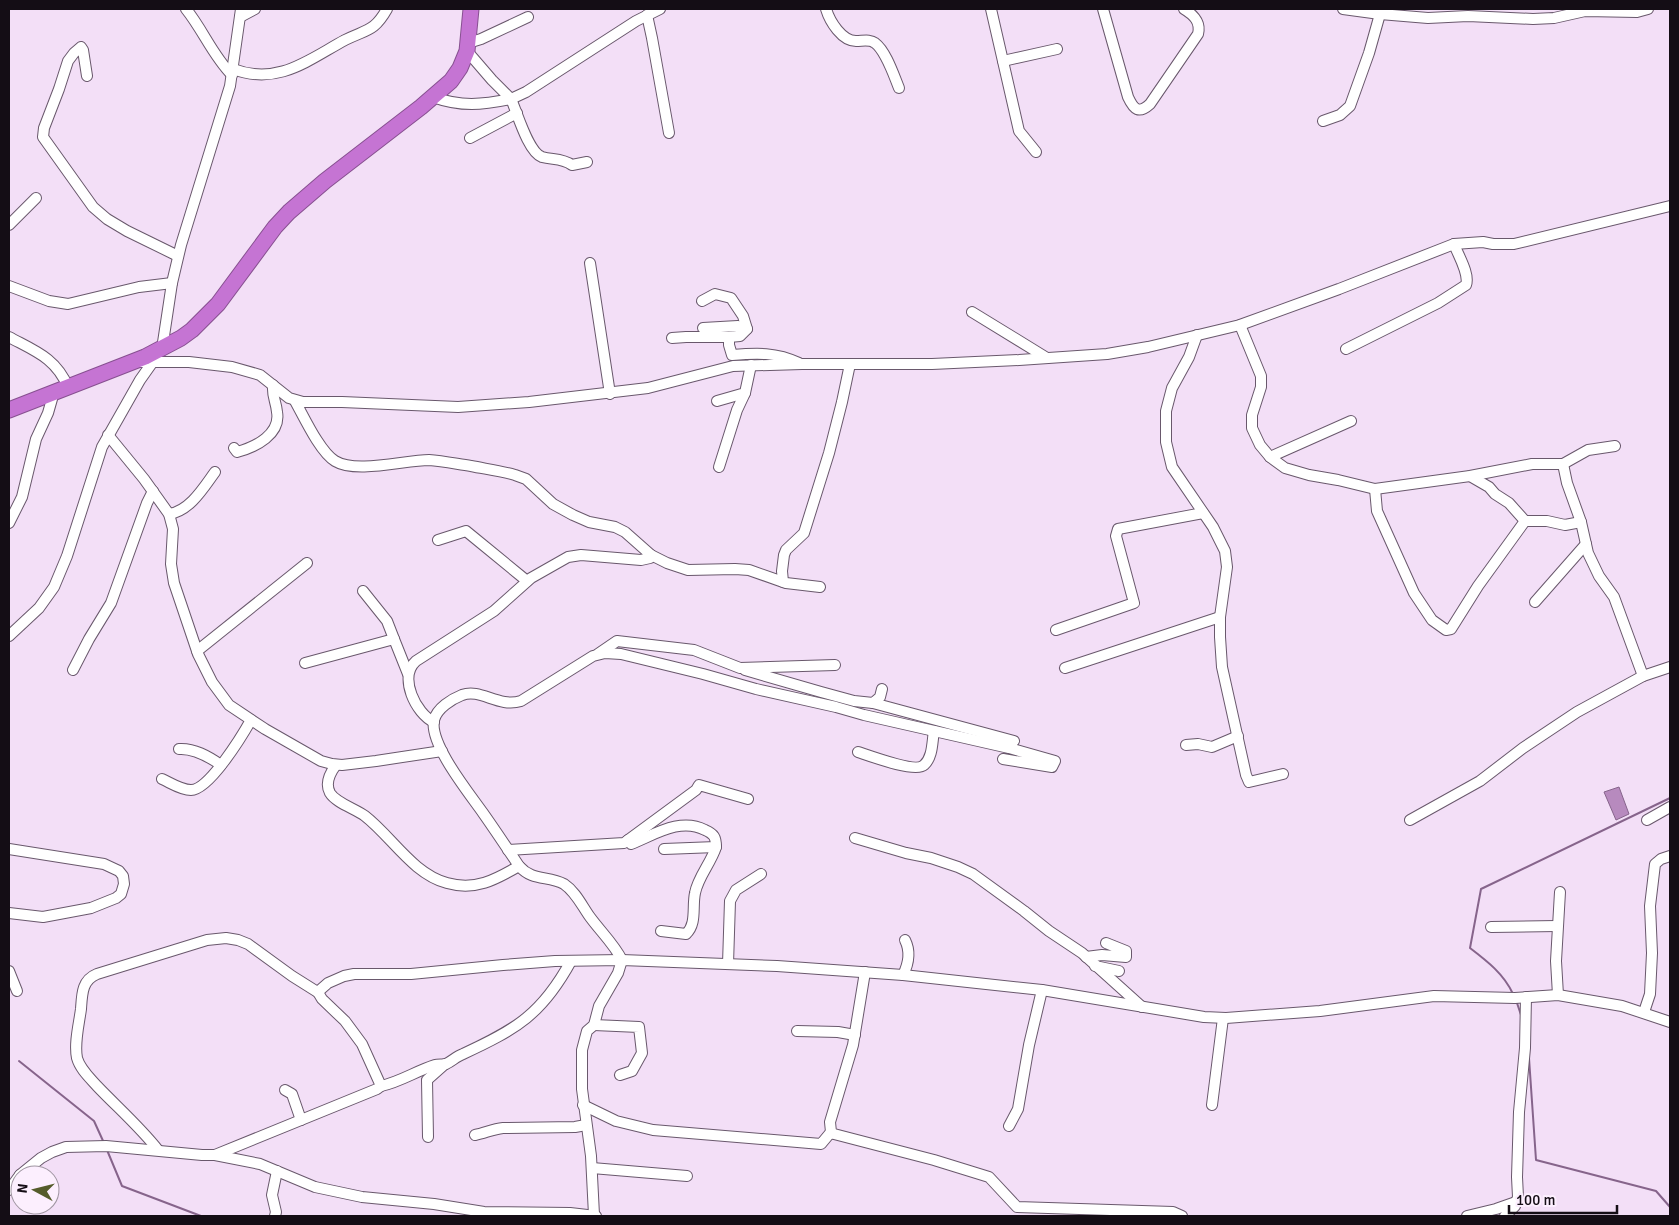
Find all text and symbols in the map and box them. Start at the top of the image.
north arrow [10,1165,60,1215]
scale bar [1509,1182,1616,1214]
text: N [14,1183,32,1194]
text: 100 m [1516,1191,1556,1209]

